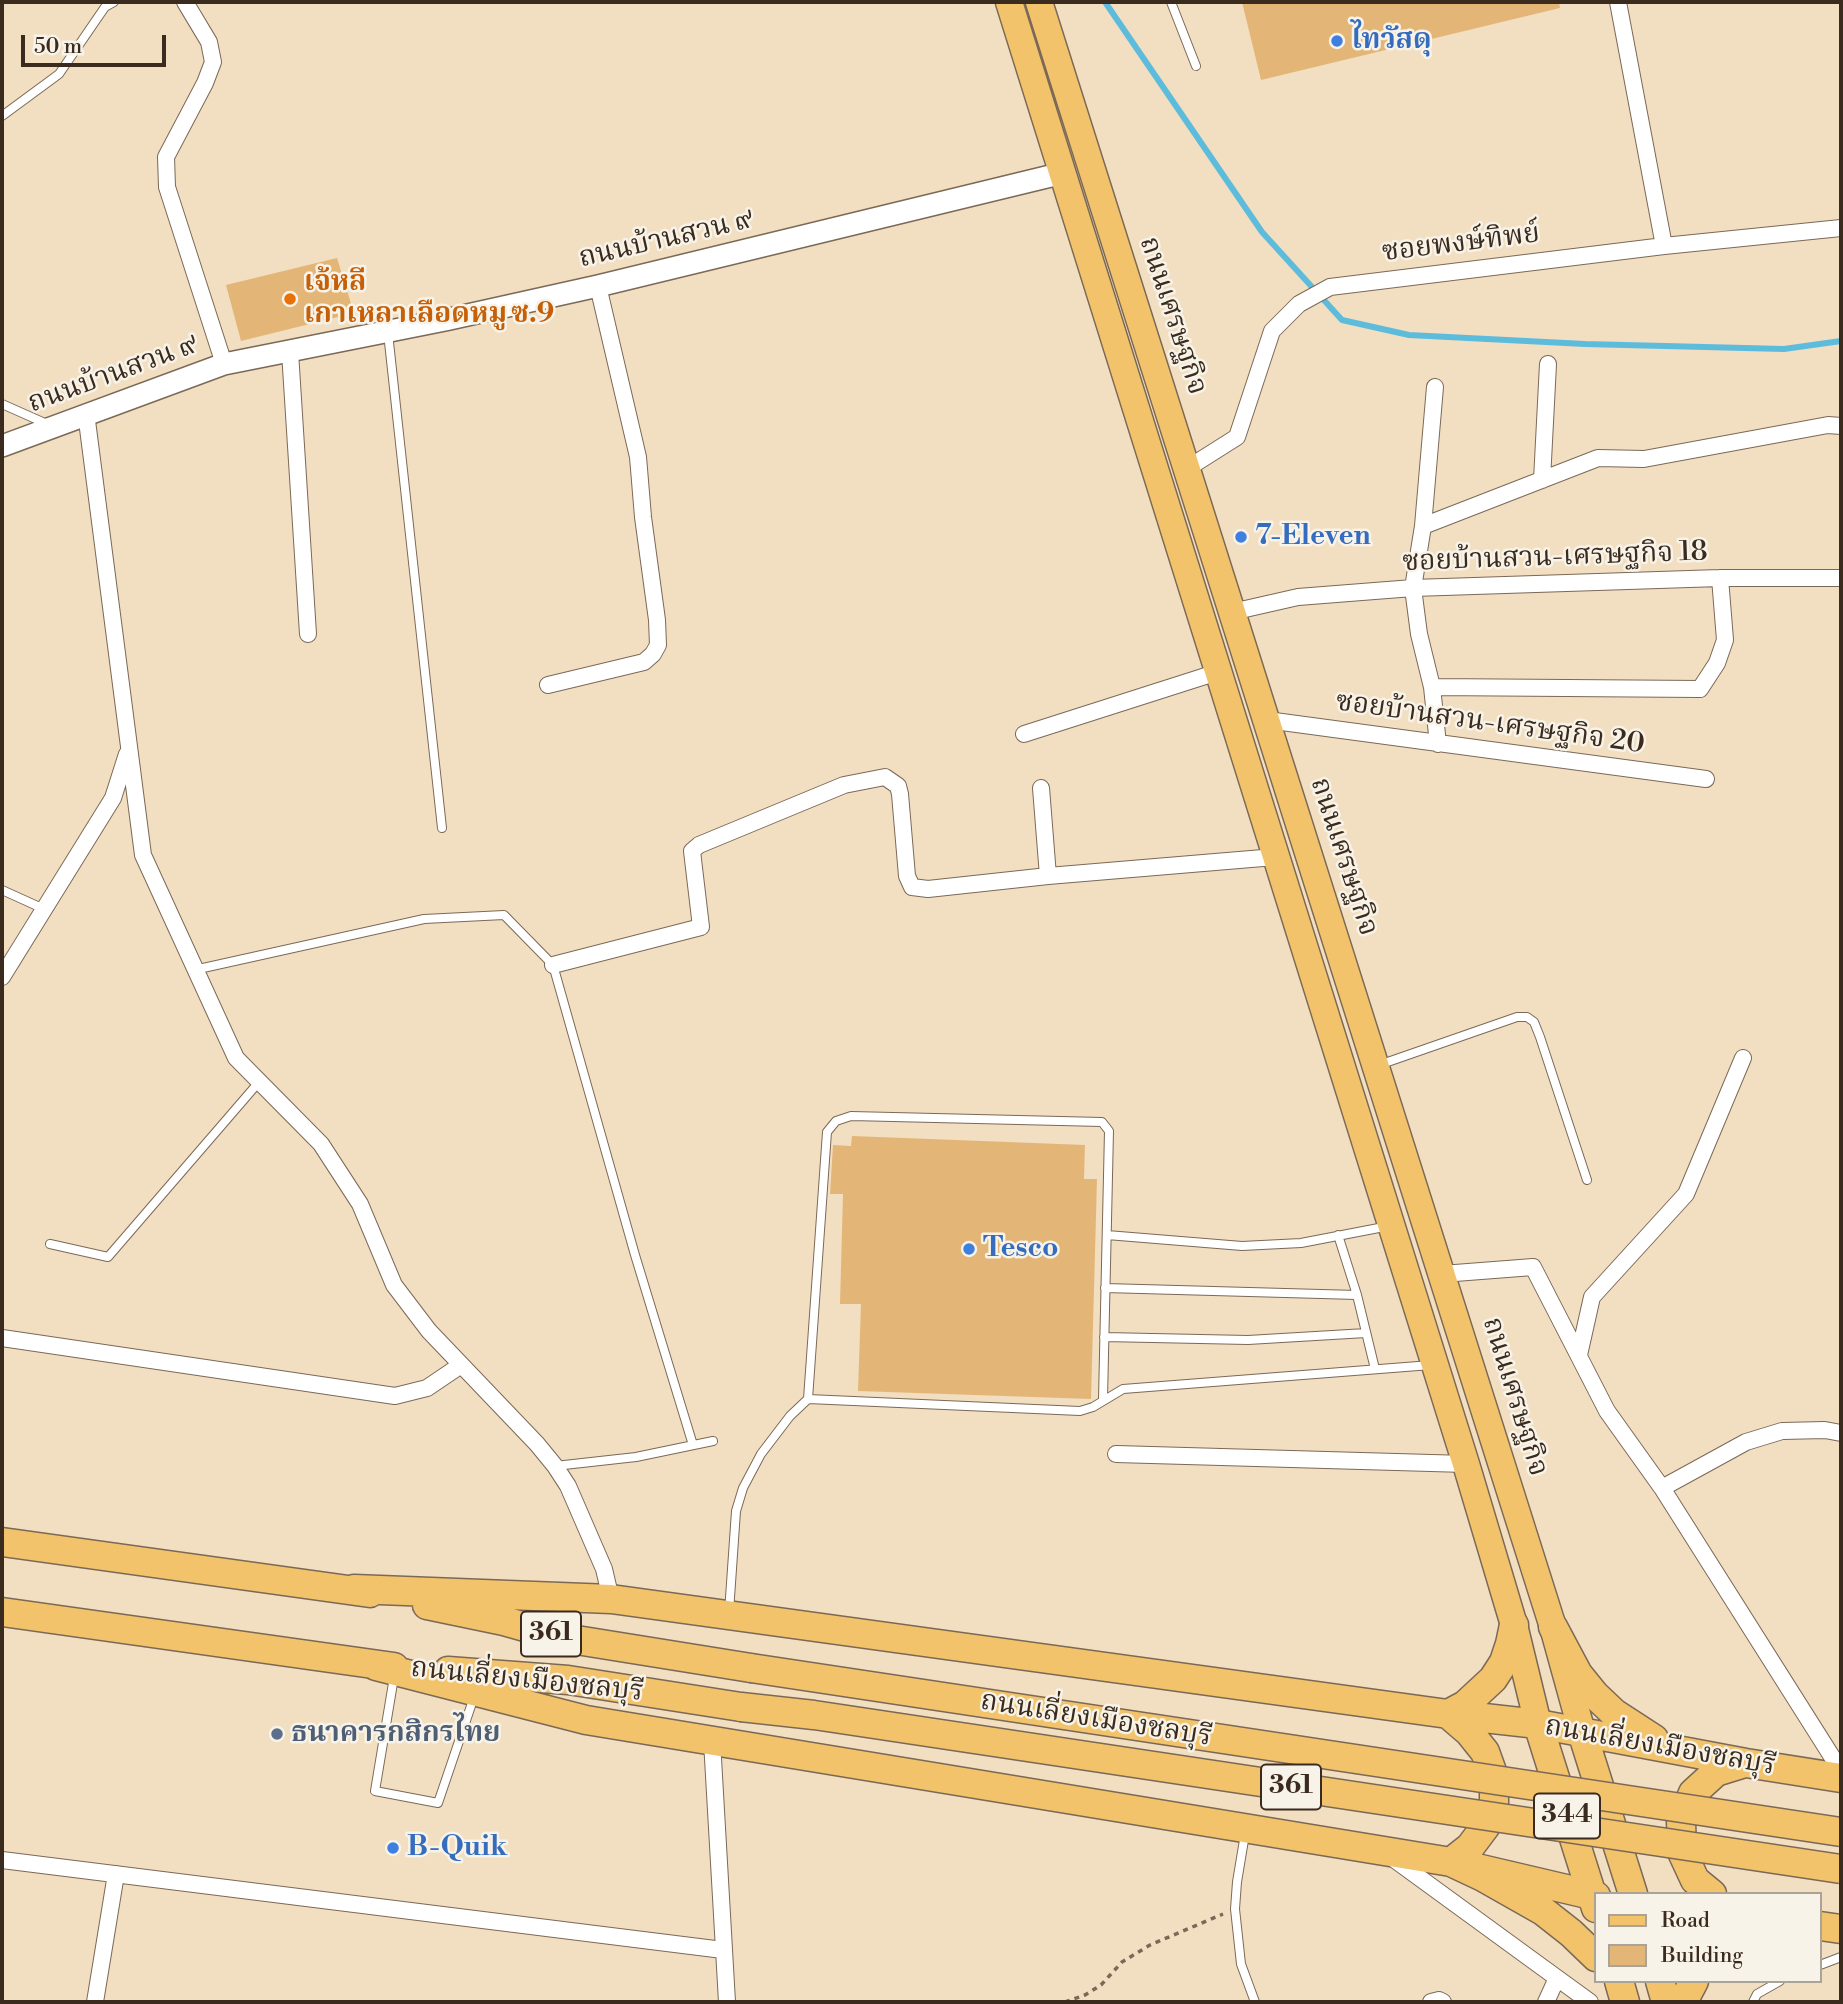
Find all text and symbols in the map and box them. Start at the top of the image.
scale bar [24,21,170,65]
place label: ไทวัสดุ [1351,24,1432,58]
marker: ไทวัสดุ [1329,33,1345,49]
text: 50 m [34,34,82,60]
street label: ถนนบ้านสวน ๙ [576,204,756,276]
street label: ซอยพงษ์ทิพย์ [1380,218,1542,270]
street label: ถนนเศรษฐกิจ [1131,233,1213,399]
place label: เจ้หลี เกาเหลาเลือดหมู ซ.9 [304,266,554,332]
marker: เจ้หลี เกาเหลาเลือดหมู ซ.9 [282,291,298,307]
street label: ถนนบ้านสวน ๙ [24,329,202,421]
place label: 7-Eleven [1255,520,1371,554]
marker: 7-Eleven [1233,529,1249,545]
street label: ซอยบ้านสวน-เศรษฐกิจ 18 [1402,536,1708,580]
street label: ซอยบ้านสวน-เศรษฐกิจ 20 [1333,686,1647,762]
street label: ถนนเศรษฐกิจ [1302,774,1384,940]
place label: Tesco [983,1232,1059,1266]
marker: Tesco [961,1241,977,1257]
street label: ถนนเศรษฐกิจ [1474,1313,1554,1481]
road number: 361 [521,1611,581,1656]
street label: ถนนเลี่ยงเมืองชลบุรี [409,1652,645,1710]
street label: ถนนเลี่ยงเมืองชลบุรี [978,1685,1214,1755]
street label: ถนนเลี่ยงเมืองชลบุรี [1542,1710,1778,1784]
place label: ธนาคารกสิกรไทย [291,1717,500,1751]
marker: ธนาคารกสิกรไทย [269,1726,285,1742]
road number: 361 [1261,1764,1321,1810]
road number: 344 [1534,1794,1600,1839]
place label: B-Quik [407,1831,507,1865]
marker: B-Quik [385,1840,401,1856]
legend [1594,1892,1822,1983]
text: Road [1661,1908,1710,1934]
text: Building [1661,1943,1743,1969]

